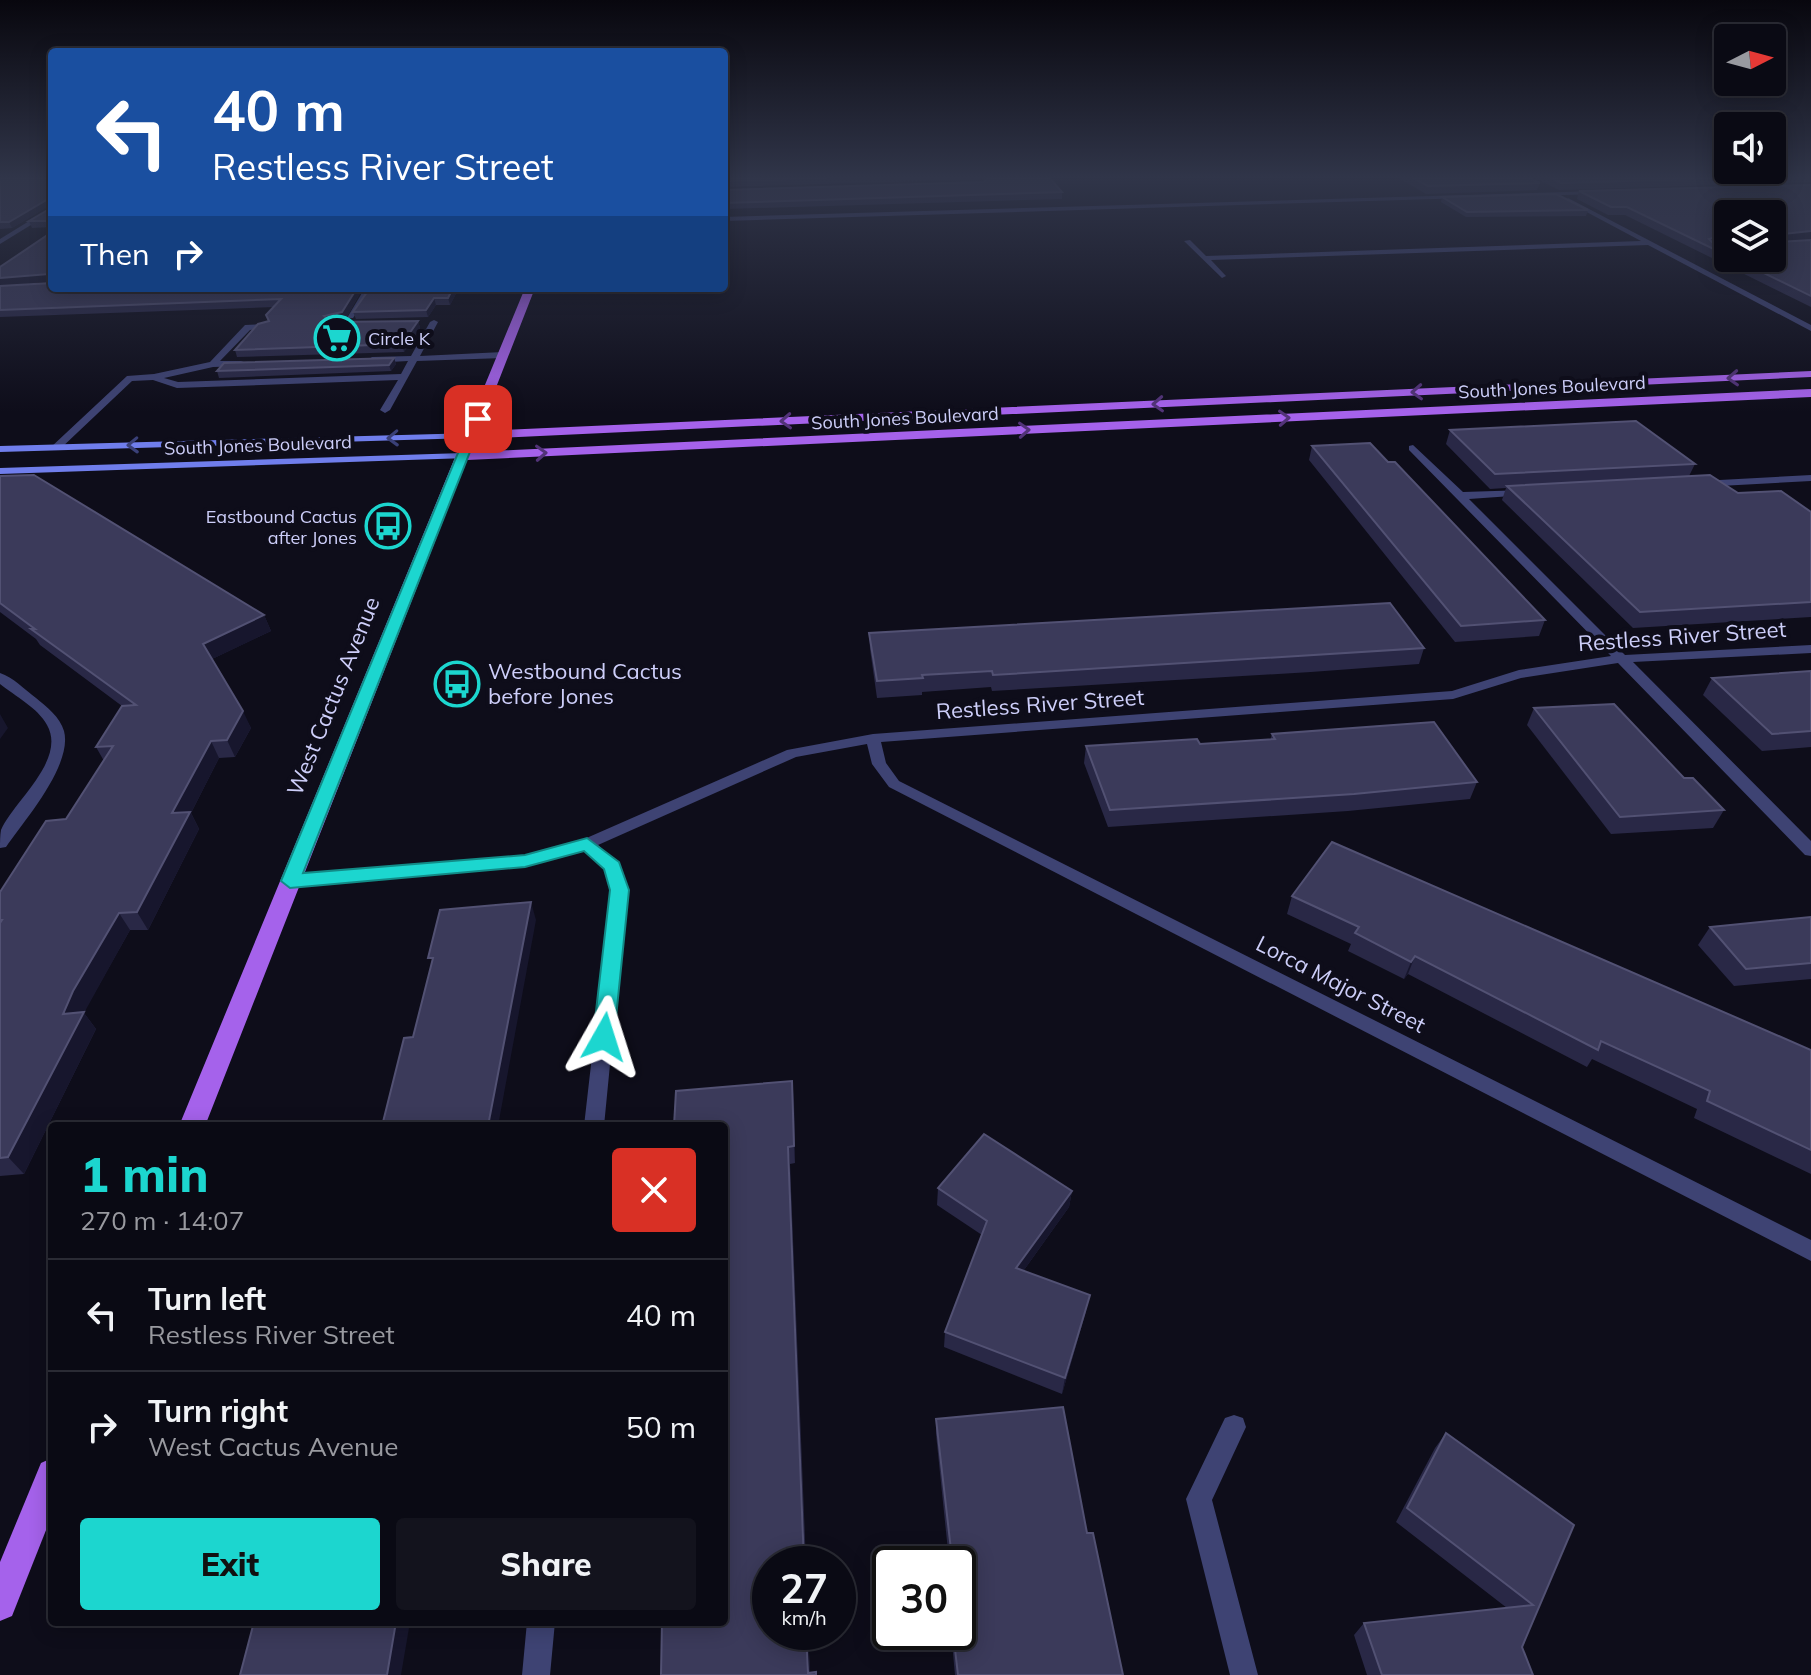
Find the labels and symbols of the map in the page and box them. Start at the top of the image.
north arrow [1714,24,1786,96]
supermarket icon: Circle K [313,314,361,362]
place label: Circle K [368,327,431,350]
one-way arrow [1726,369,1739,386]
street label: South Jones Boulevard [1458,371,1646,403]
one-way arrow [1410,384,1423,401]
pin [444,385,512,453]
one-way arrow [1151,396,1164,413]
street label: South Jones Boulevard [811,402,999,434]
one-way arrow [1278,410,1291,427]
one-way arrow [779,412,792,429]
one-way arrow [1018,422,1031,439]
one-way arrow [386,429,399,446]
street label: South Jones Boulevard [164,430,352,460]
one-way arrow [126,437,139,454]
one-way arrow [535,444,548,461]
bus stop icon: Eastbound Cactus after Jones [364,502,412,550]
place label: Eastbound Cactus after Jones [206,505,357,549]
street label: West Cactus Avenue [280,593,386,799]
street label: Restless River Street [1577,615,1787,657]
place label: Westbound Cactus before Jones [488,657,682,710]
bus stop icon: Westbound Cactus before Jones [433,660,481,708]
street label: Restless River Street [935,683,1145,725]
street label: Lorca Major Street [1252,929,1431,1039]
position arrow [562,995,646,1079]
speed limit sign: 30 [872,1546,976,1650]

